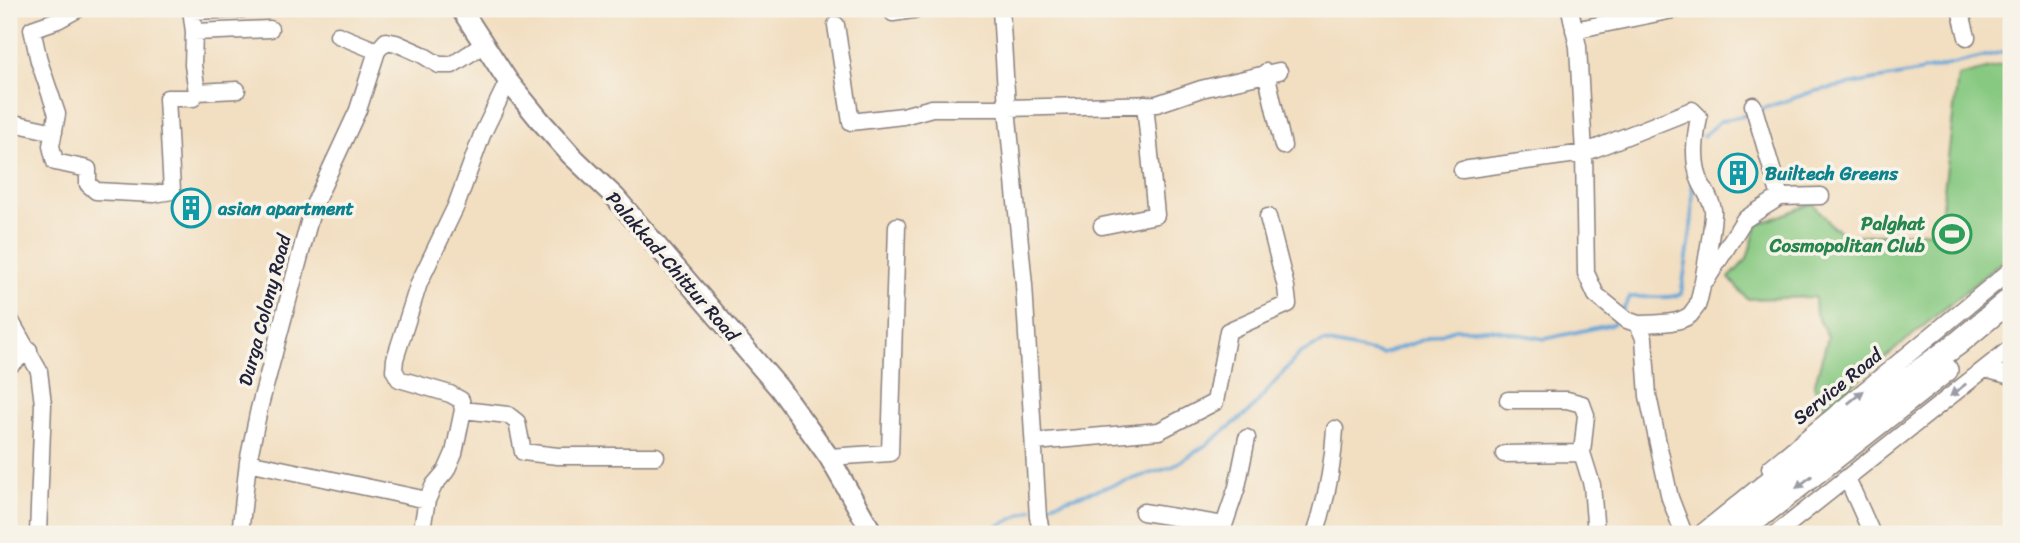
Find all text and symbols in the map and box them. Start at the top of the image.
building icon: Builtech Greens [1717,152,1759,194]
place label: Builtech Greens [1765,157,1899,190]
street label: Palakkad-Chittur Road [598,184,749,351]
building icon: asian apartment [170,187,212,229]
place label: asian apartment [217,192,354,225]
place label: Palghat Cosmopolitan Club [1769,207,1926,262]
sports icon: Palghat Cosmopolitan Club [1931,213,1973,255]
street label: Durga Colony Road [228,229,301,390]
street label: Service Road [1785,338,1891,433]
one-way arrow [1949,382,1966,397]
one-way arrow [1846,390,1864,405]
one-way arrow [1795,474,1813,489]

